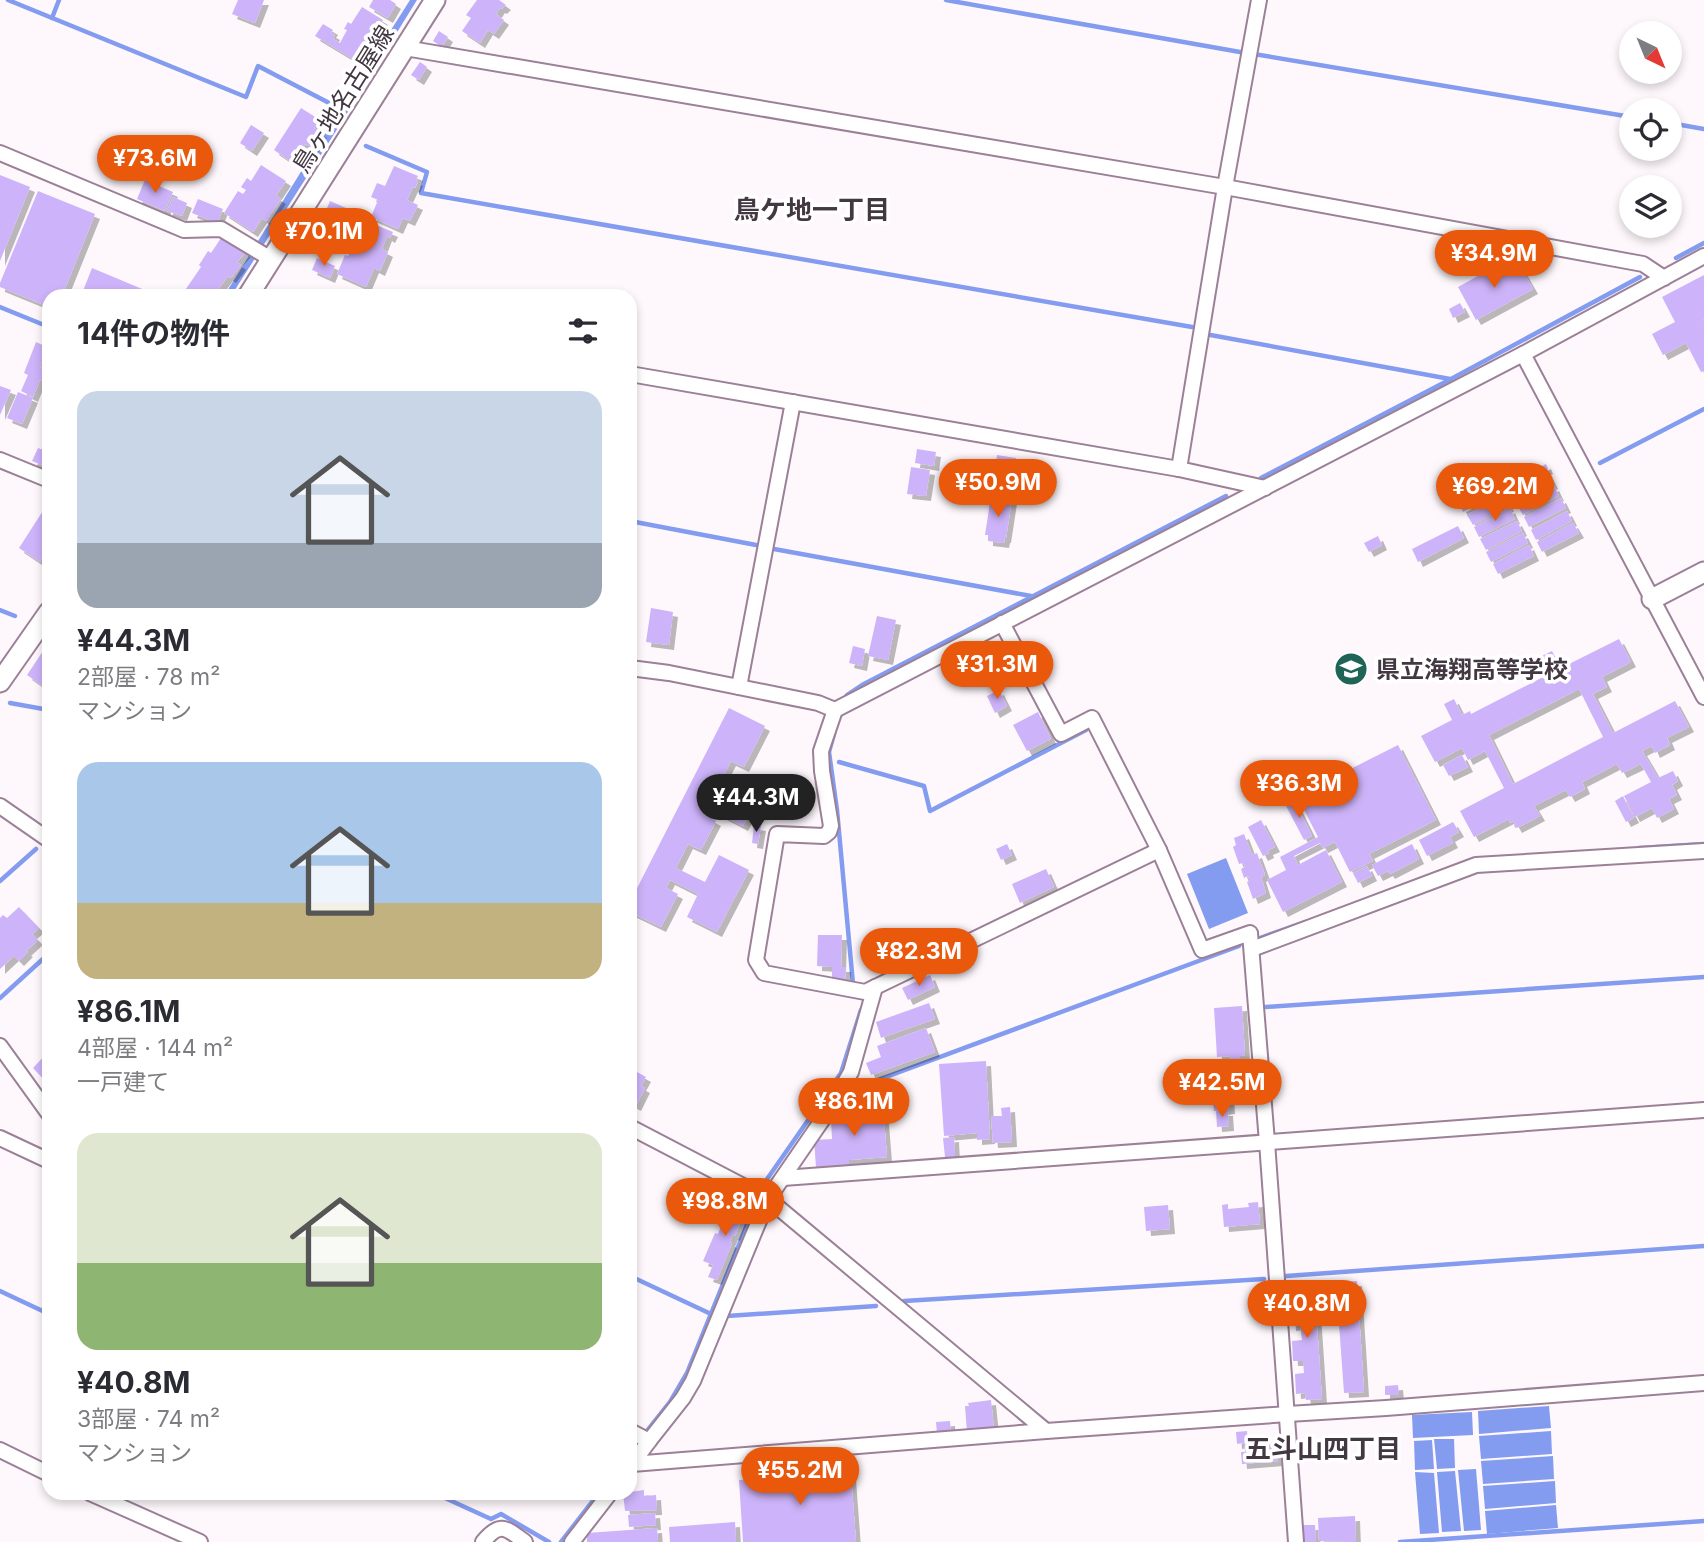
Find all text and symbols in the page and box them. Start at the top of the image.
street label: 鳥ヶ地名古屋線 [286,20,400,178]
north arrow [1619,21,1682,84]
map controls [1619,21,1682,238]
button: locate [1619,98,1682,161]
pin: ¥73.6M [98,136,212,195]
text: ¥73.6M [113,144,197,172]
button: layers [1619,175,1682,238]
district label: 鳥ケ地一丁目 [734,194,890,225]
pin: ¥70.1M [267,208,381,268]
text: ¥70.1M [285,217,363,245]
pin: ¥34.9M [1437,230,1551,290]
text: ¥34.9M [1451,239,1537,267]
icon: filters [564,312,602,350]
text: 14件の物件 [77,315,230,351]
icon: home [277,437,403,563]
pin: ¥50.9M [941,460,1055,519]
pin: ¥69.2M [1438,463,1552,523]
text: ¥50.9M [955,468,1041,496]
text: ¥69.2M [1452,472,1538,500]
text: ¥44.3M [77,622,190,658]
pin: ¥31.3M [940,642,1054,701]
text: ¥31.3M [956,650,1038,678]
school or university icon: 県立海翔高等学校 [1332,650,1370,688]
place label: 県立海翔高等学校 [1376,655,1568,684]
text: 2部屋 · 78 m² [77,663,220,691]
text: マンション [77,697,192,725]
pin: ¥36.3M [1242,760,1356,820]
text: ¥36.3M [1256,769,1342,797]
pin: ¥44.3M [699,774,813,834]
text: ¥44.3M [713,783,799,811]
icon: home [277,808,403,934]
pin: ¥82.3M [862,928,976,988]
text: ¥82.3M [876,937,962,965]
text: ¥86.1M [77,993,180,1029]
text: 4部屋 · 144 m² [77,1034,233,1062]
pin: ¥42.5M [1165,1060,1279,1119]
text: 一戸建て [77,1068,169,1096]
text: ¥42.5M [1179,1068,1265,1096]
pin: ¥86.1M [797,1078,911,1138]
text: ¥86.1M [814,1087,894,1115]
pin: ¥98.8M [668,1178,782,1238]
icon: home [277,1179,403,1305]
text: ¥98.8M [682,1187,768,1215]
pin: ¥40.8M [1250,1280,1364,1340]
text: ¥40.8M [1264,1289,1350,1317]
text: ¥40.8M [77,1364,190,1400]
text: 3部屋 · 74 m² [77,1405,220,1433]
district label: 五斗山四丁目 [1245,1433,1401,1464]
text: マンション [77,1439,192,1467]
pin: ¥55.2M [743,1448,857,1507]
text: ¥55.2M [757,1456,843,1484]

